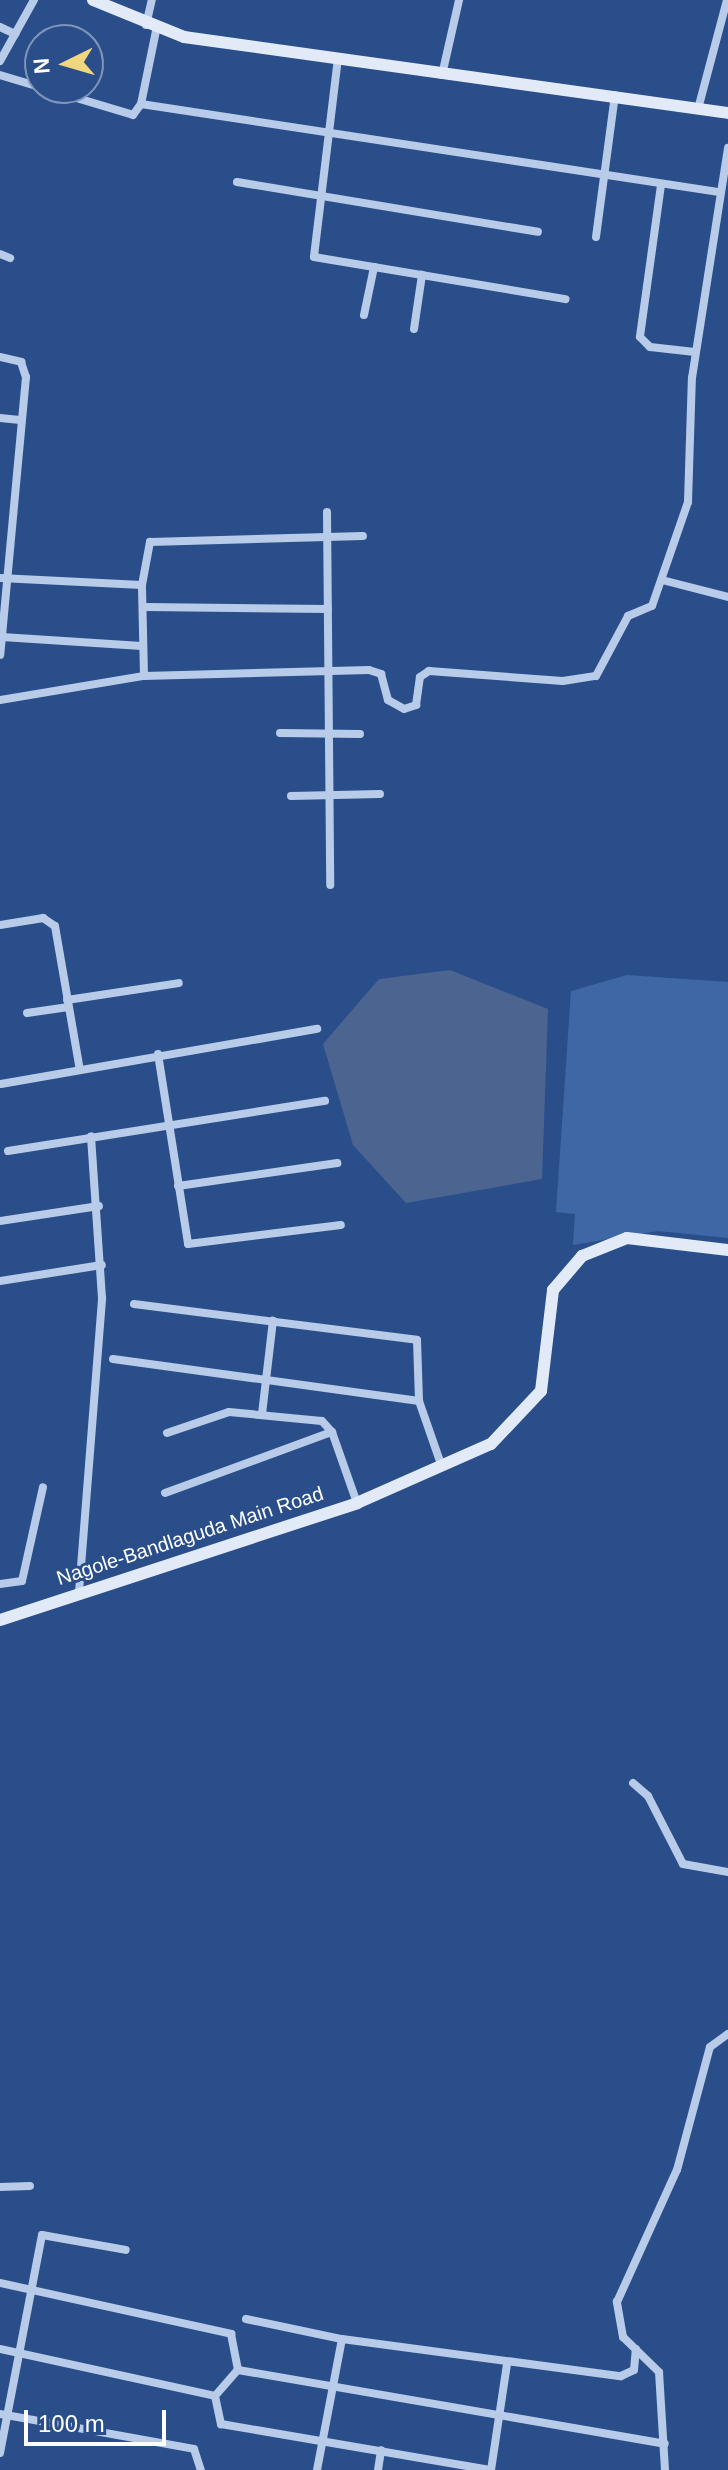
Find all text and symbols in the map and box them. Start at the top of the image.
north arrow [24,24,104,104]
text: N [28,57,55,75]
street label: Nagole-Bandlaguda Main Road [54,1481,326,1591]
scale bar [28,2394,170,2444]
text: 100 m [38,2410,105,2437]

